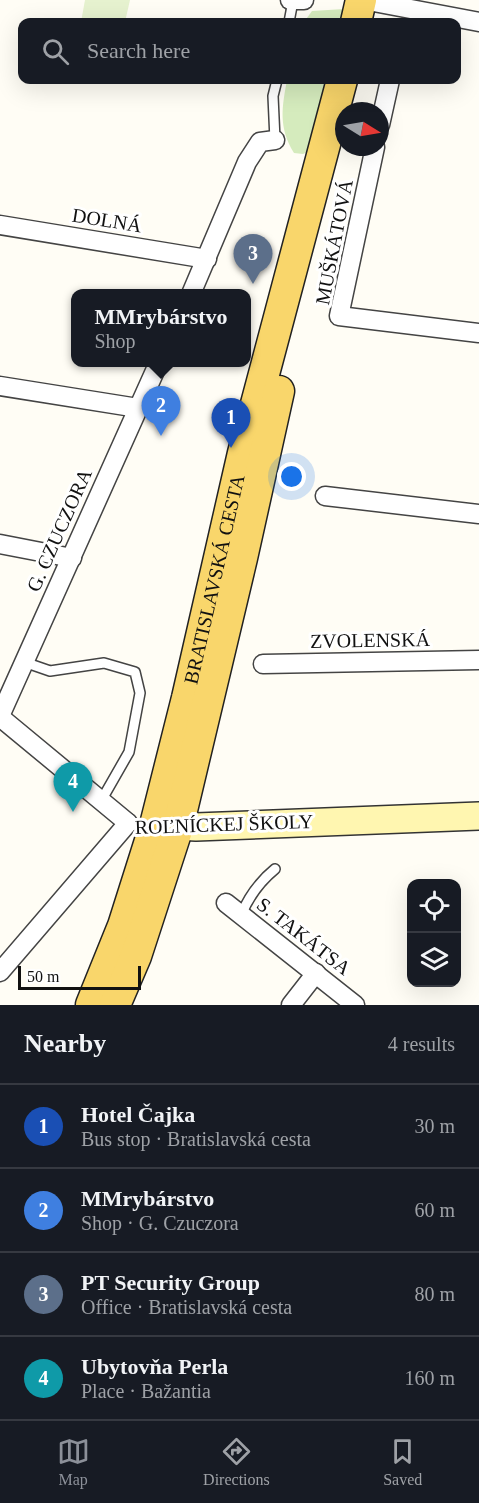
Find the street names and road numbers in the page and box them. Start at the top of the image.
street label: MUŠKÁTOVÁ [310,177,357,307]
street label: DOLNÁ [71,204,144,236]
street label: G. CZUCZORA [22,465,96,595]
street label: BRATISLAVSKÁ CESTA [180,472,249,686]
street label: ZVOLENSKÁ [310,628,431,652]
street label: ROĽNÍCKEJ ŠKOLY [134,809,314,838]
street label: S. TAKÁTSA [253,893,356,980]

